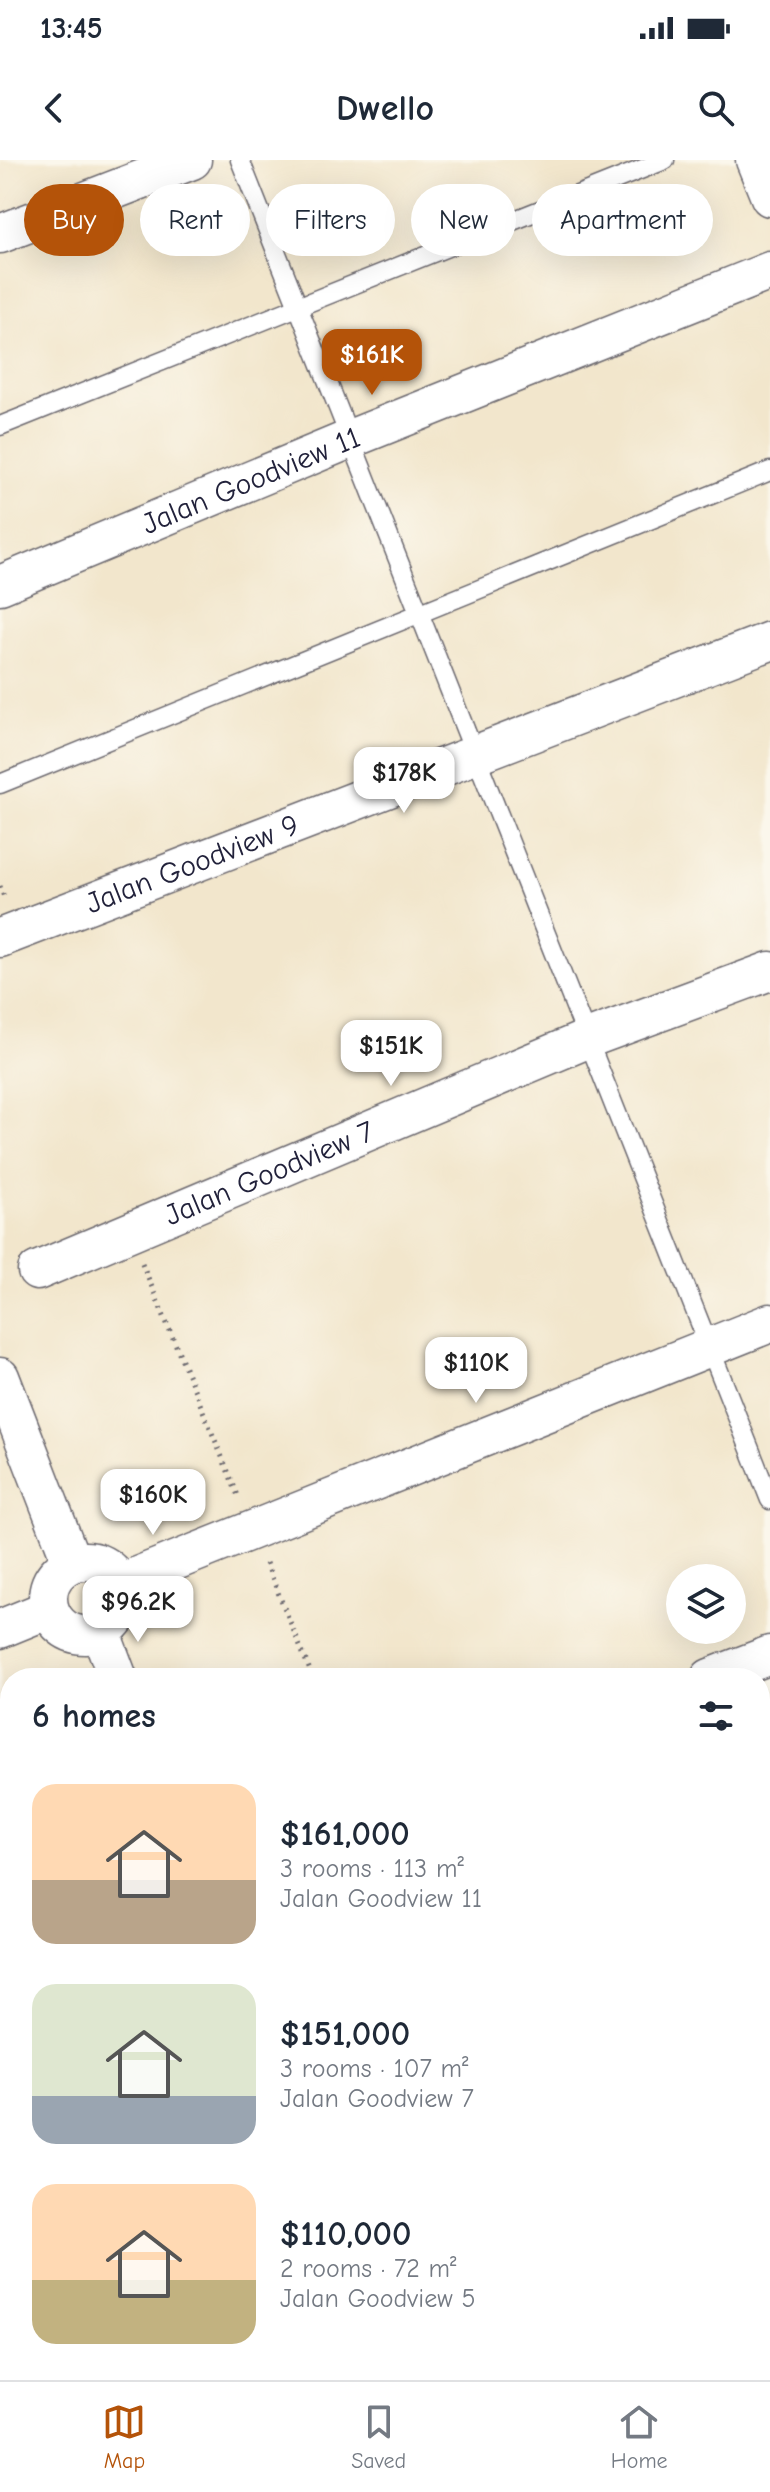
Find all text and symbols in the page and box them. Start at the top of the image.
text: 13:45 [40,11,103,46]
icon: back [32,86,76,130]
icon: search [694,86,738,130]
text: Dwello [336,88,434,129]
chip: Buy [24,184,124,256]
chip: Rent [140,184,250,256]
chip: Filters [266,184,395,256]
chip: New [411,184,516,256]
chip: Apartment [532,184,713,256]
pin: $161K [316,329,428,397]
text: $161K [340,340,404,370]
street label: Jalan Goodview 11 [137,419,365,541]
pin: $178K [348,747,460,815]
text: $178K [372,758,436,788]
street label: Jalan Goodview 9 [81,807,304,921]
pin: $151K [335,1020,447,1088]
text: $151K [359,1031,423,1061]
street label: Jalan Goodview 7 [159,1113,379,1233]
pin: $110K [420,1337,532,1405]
text: $110K [443,1348,509,1378]
pin: $160K [97,1469,209,1537]
text: $160K [119,1480,187,1510]
map controls [666,1564,746,1644]
button: layers [666,1564,746,1644]
pin: $96.2K [73,1576,203,1644]
text: $96.2K [100,1587,176,1617]
icon: filters [694,1694,738,1738]
text: 6 homes [32,1696,156,1736]
text: $161,000 [280,1814,410,1854]
icon: home [96,1816,192,1912]
text: 3 rooms · 113 m² [280,1854,464,1884]
text: Jalan Goodview 11 [280,1884,482,1914]
text: $151,000 [280,2014,410,2054]
icon: home [96,2016,192,2112]
text: 3 rooms · 107 m² [280,2054,469,2084]
text: Jalan Goodview 7 [280,2084,474,2114]
text: $110,000 [280,2214,411,2254]
icon: home [96,2216,192,2312]
text: 2 rooms · 72 m² [280,2254,457,2284]
text: Jalan Goodview 5 [280,2284,476,2314]
tab: Map [102,2400,146,2474]
tab: Saved [351,2400,406,2474]
tab: Home [611,2400,668,2474]

